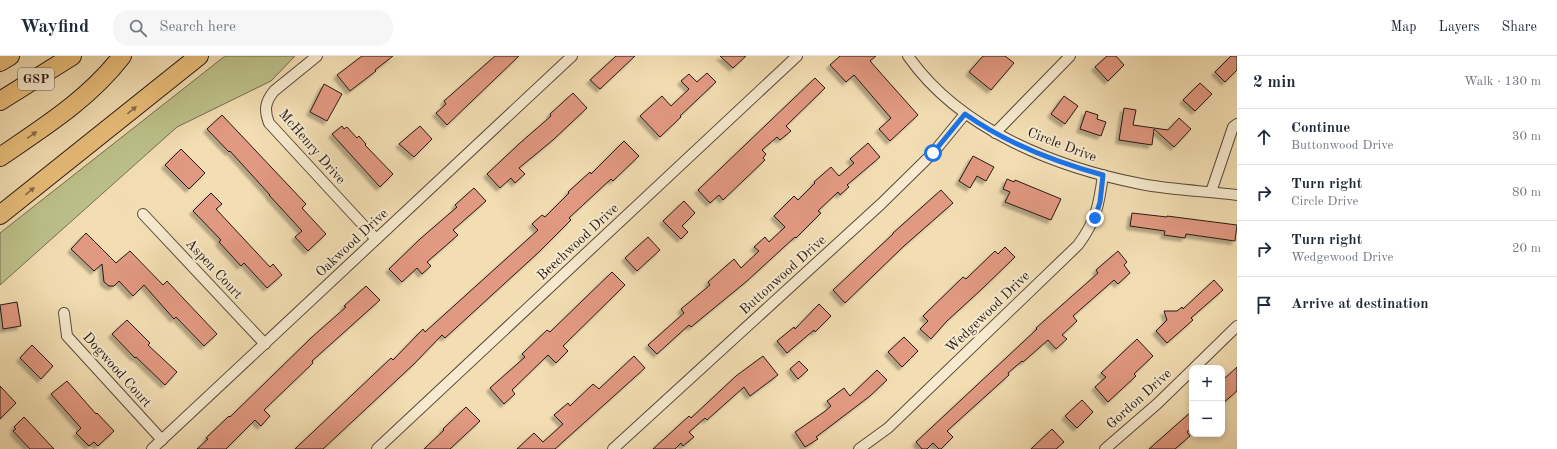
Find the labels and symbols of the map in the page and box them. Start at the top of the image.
road number: GSP [18,68,54,90]
one-way arrow [126,105,137,114]
street label: McHenry Drive [276,107,348,187]
street label: Circle Drive [1026,125,1098,165]
one-way arrow [27,131,37,139]
route start [924,144,942,162]
one-way arrow [25,187,36,195]
street label: Beechwood Drive [535,201,621,283]
street label: Oakwood Drive [313,206,391,280]
route end [1086,209,1104,227]
street label: Buttonwood Drive [737,233,829,317]
street label: Aspen Court [183,236,245,302]
street label: Wedgewood Drive [943,269,1033,355]
street label: Dogwood Court [80,330,154,410]
street label: Gordon Drive [1104,366,1174,432]

